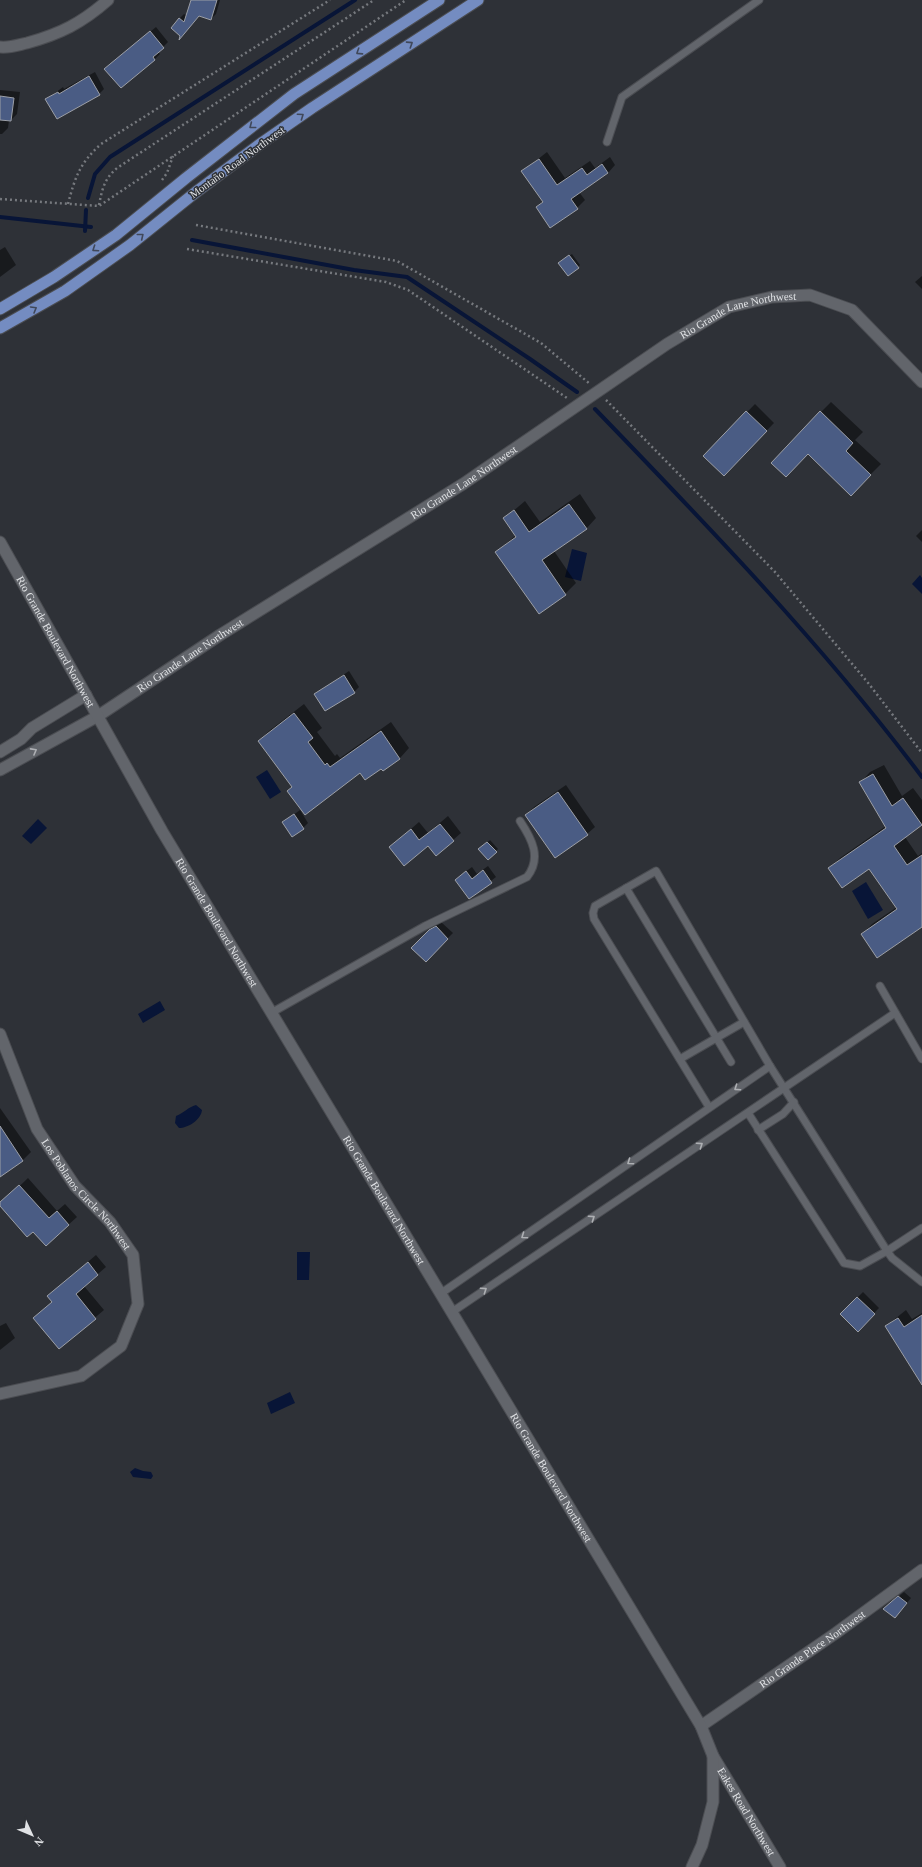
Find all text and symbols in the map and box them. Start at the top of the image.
one-way arrow [406,42,413,49]
one-way arrow [356,47,363,55]
one-way arrow [297,113,304,121]
one-way arrow [250,121,257,128]
street label: Montaño Road Northwest [187,124,287,200]
one-way arrow [137,233,144,240]
one-way arrow [92,244,99,252]
street label: Rio Grande Lane Northwest [678,290,796,341]
one-way arrow [30,307,37,314]
street label: Rio Grande Lane Northwest [408,443,519,521]
street label: Rio Grande Boulevard Northwest [14,574,97,709]
street label: Rio Grande Lane Northwest [135,616,245,695]
one-way arrow [30,748,37,756]
street label: Rio Grande Boulevard Northwest [174,856,260,989]
one-way arrow [734,1083,741,1091]
street label: Rio Grande Boulevard Northwest [341,1133,428,1267]
street label: Los Poblanos Circle Northwest [39,1137,133,1252]
one-way arrow [696,1142,703,1150]
one-way arrow [628,1157,635,1164]
one-way arrow [588,1215,595,1222]
one-way arrow [521,1231,528,1239]
one-way arrow [480,1287,487,1295]
street label: Rio Grande Boulevard Northwest [508,1411,595,1544]
street label: Rio Grande Place Northwest [757,1608,867,1690]
street label: Eakes Road Northwest [715,1765,778,1858]
north arrow [12,1815,52,1855]
text: N [32,1835,46,1849]

